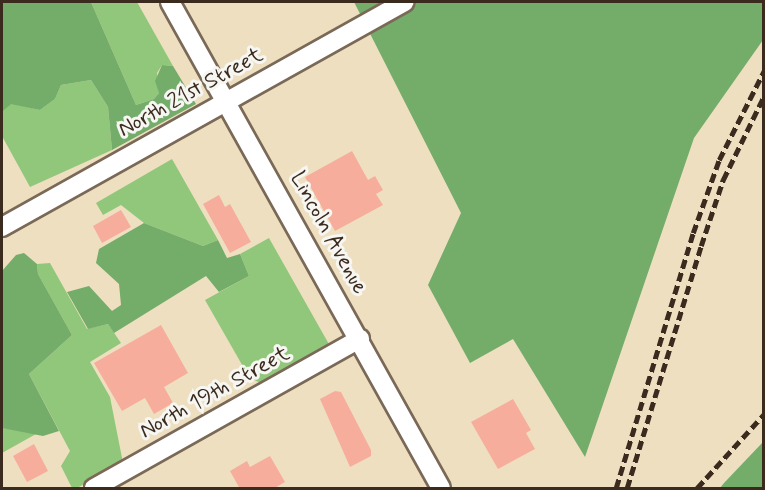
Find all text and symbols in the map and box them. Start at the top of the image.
street label: North 21st Street [114,42,268,144]
street label: Lincoln Avenue [282,165,374,301]
street label: North 19th Street [135,341,295,445]

